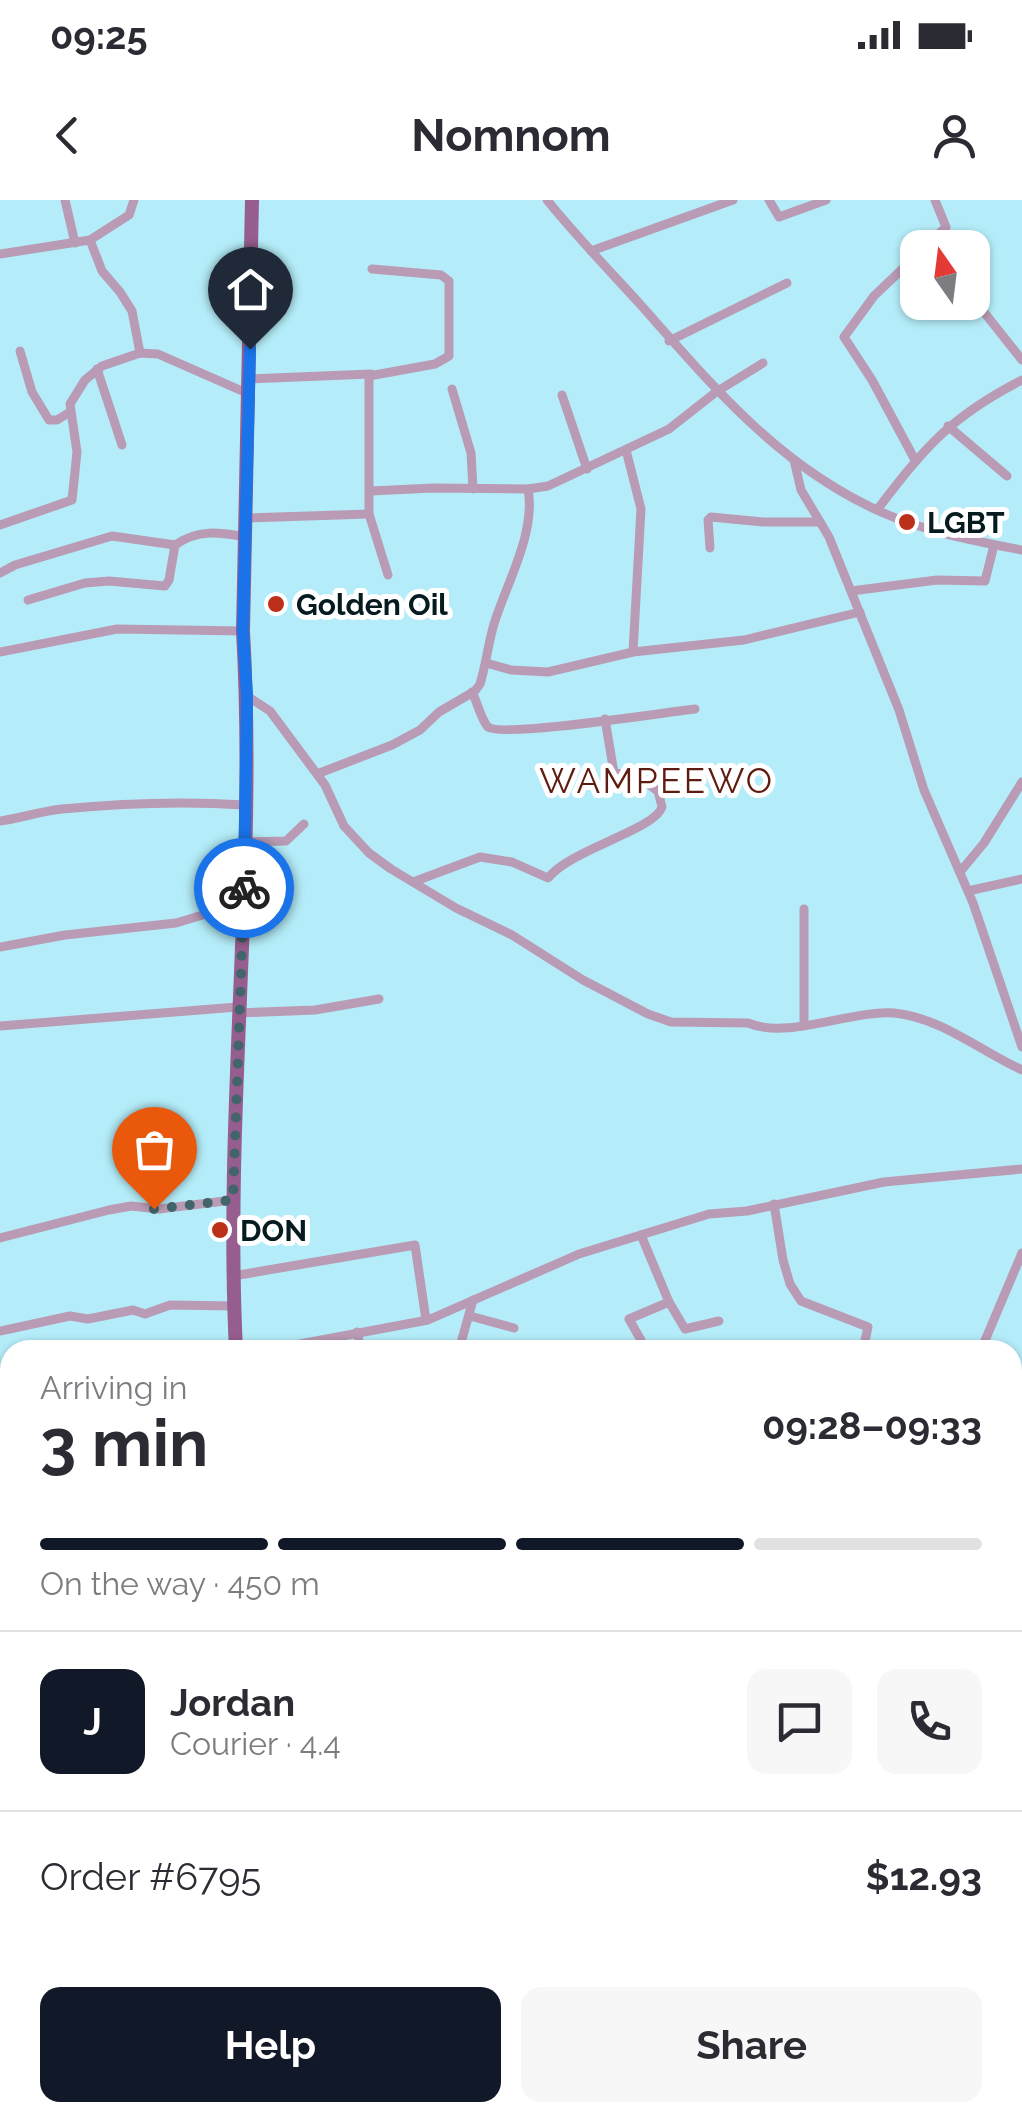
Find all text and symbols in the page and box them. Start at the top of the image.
text: 09:25 [50,13,148,58]
icon: back [40,108,95,163]
icon: person [927,108,982,163]
text: Nomnom [411,109,611,162]
north arrow [900,230,990,320]
map controls [900,230,990,320]
pin [208,247,293,350]
icon: home [223,262,278,317]
place label: LGBT [927,505,1005,540]
marker: LGBT [896,511,918,533]
place label: Golden Oil [296,587,448,622]
marker: Golden Oil [265,593,287,615]
district label: WAMPEEWO [539,760,775,801]
courier [194,838,294,938]
icon: bike [217,861,272,916]
pin [112,1107,197,1210]
icon: bag [127,1122,182,1177]
place label: DON [240,1213,307,1248]
marker: DON [209,1219,231,1241]
text: Arriving in [40,1369,187,1406]
text: 09:28–09:33 [762,1403,982,1448]
text: 3 min [40,1405,208,1481]
text: On the way · 450 m [40,1565,320,1602]
button: chat [747,1669,852,1774]
button: phone [877,1669,982,1774]
text: Jordan [170,1680,295,1725]
text: J [83,1699,102,1744]
text: Courier · 4.4 [170,1725,341,1762]
text: Order #6795 [40,1854,261,1899]
text: $12.93 [866,1854,982,1899]
button: Help [40,1987,501,2102]
button: Share [521,1987,982,2102]

